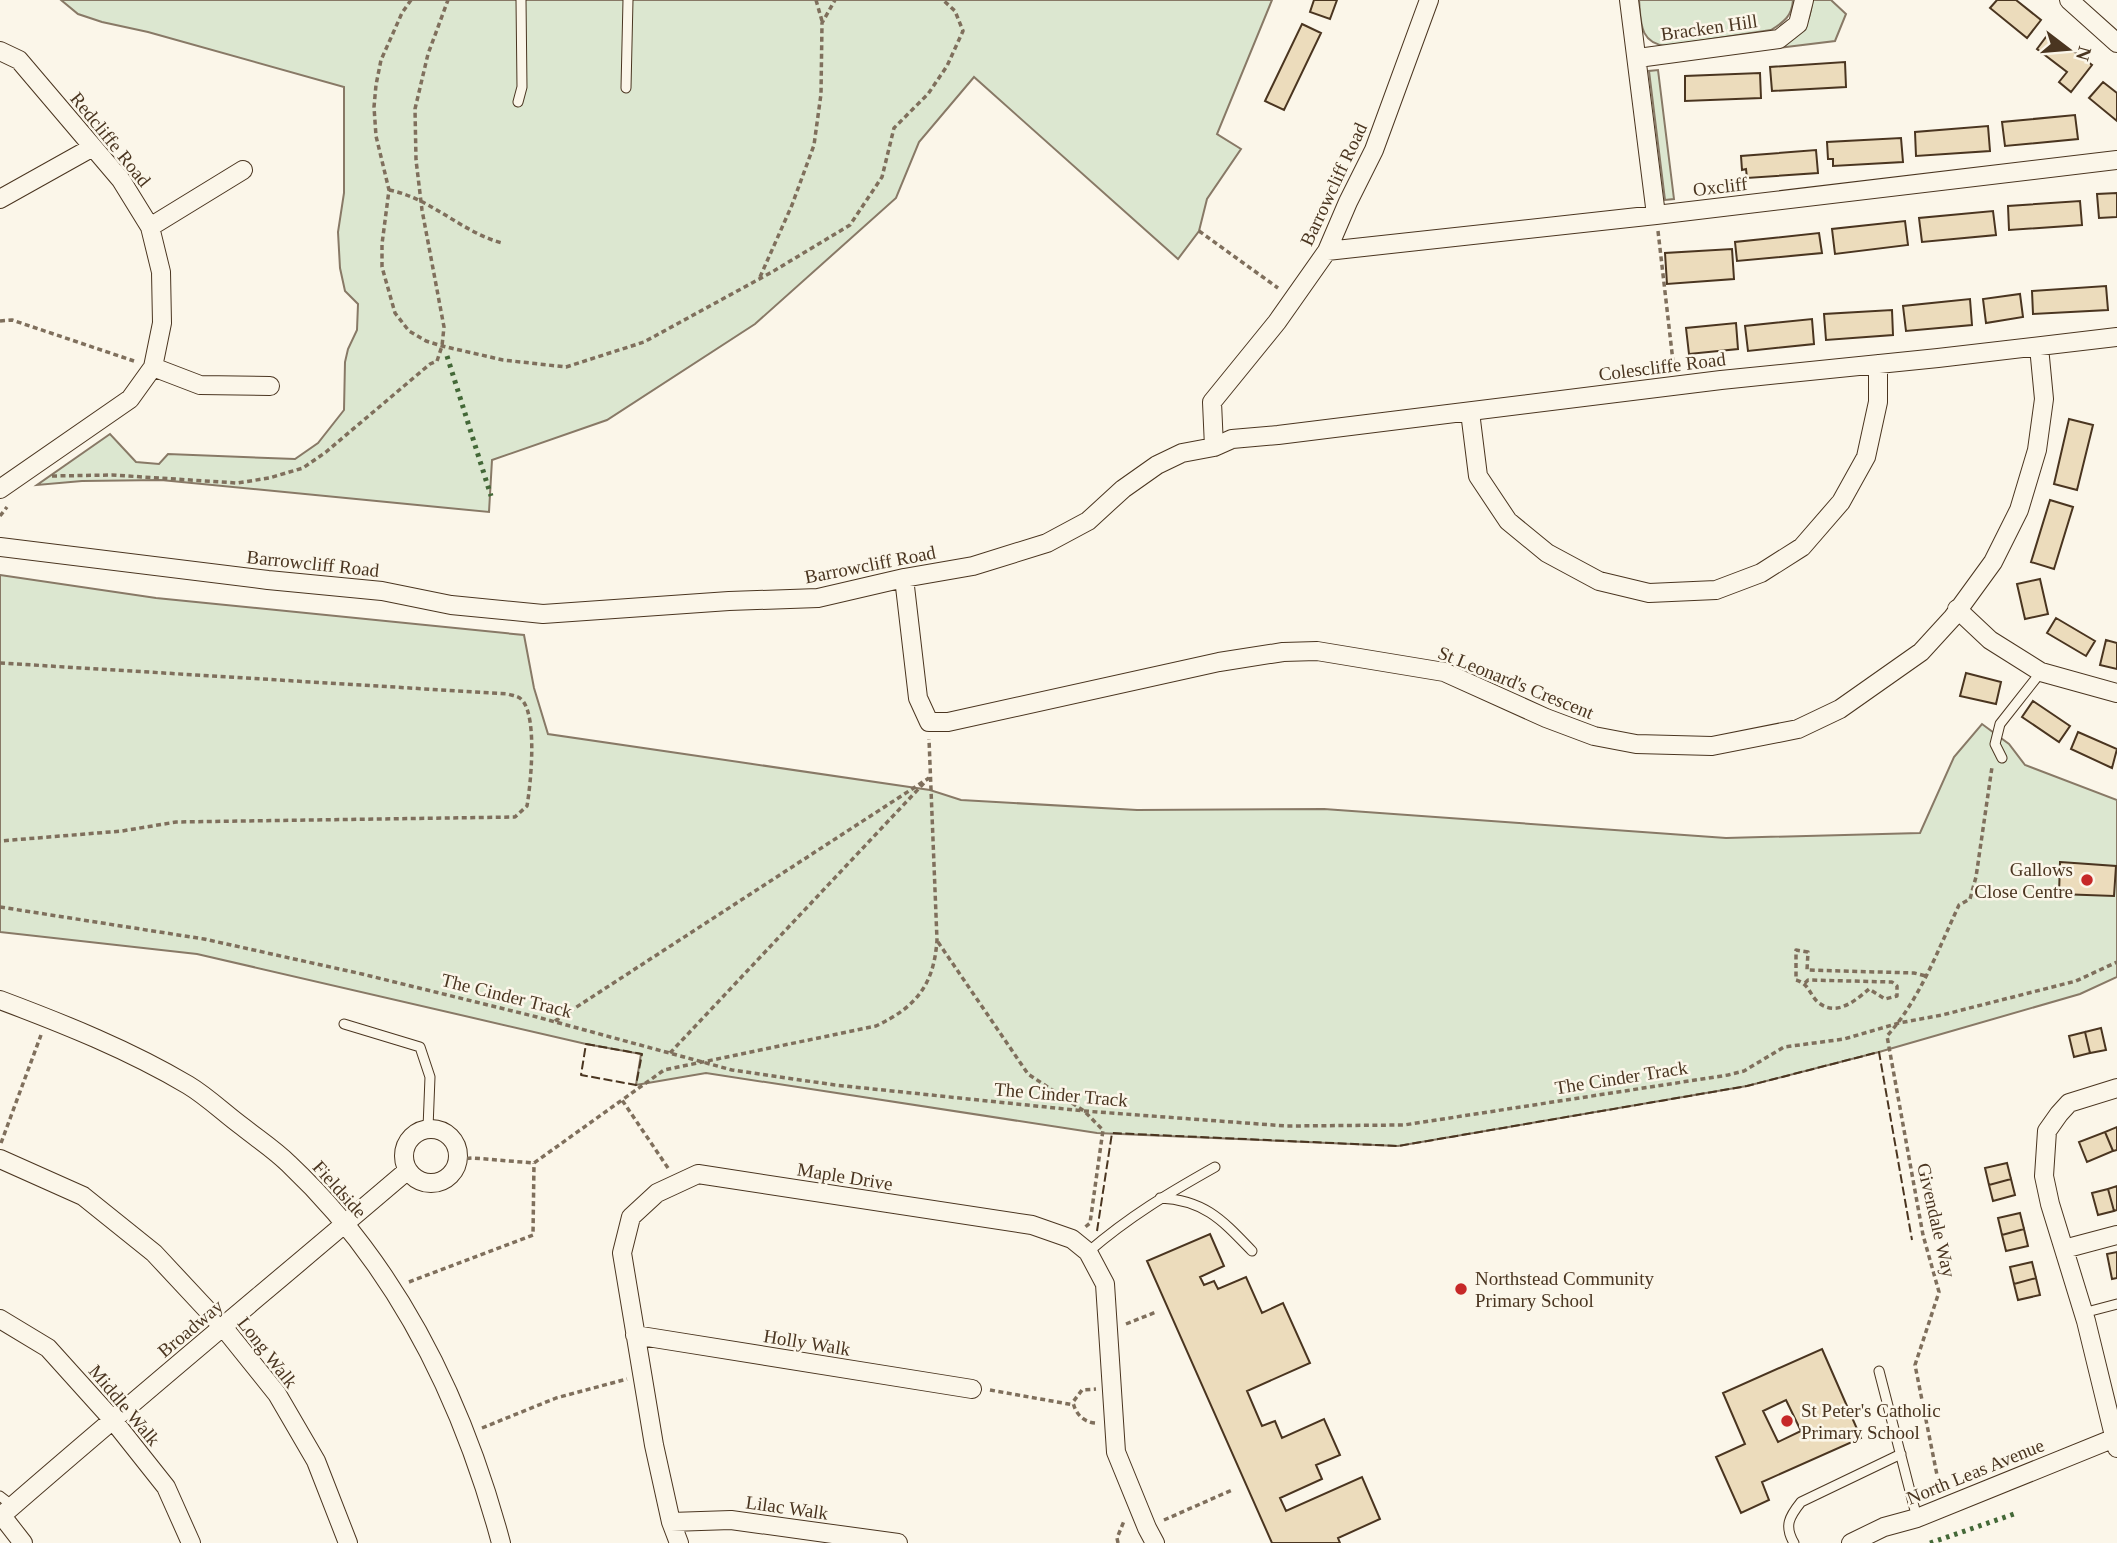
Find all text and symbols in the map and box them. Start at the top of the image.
street label: Bracken Hill [1659,10,1759,45]
north arrow [2033,14,2103,84]
text: N [2072,44,2096,63]
street label: Redcliffe Road [66,88,155,191]
street label: Barrowcliff Road [1296,119,1371,249]
street label: Oxcliff [1692,173,1749,200]
street label: Colescliffe Road [1597,348,1727,385]
street label: Barrowcliff Road [803,541,938,588]
street label: Barrowcliff Road [246,546,381,581]
street label: St Leonard's Crescent [1435,642,1597,724]
place label: Gallows Close Centre [1974,859,2073,902]
marker: Gallows Close Centre [2079,872,2095,888]
street label: The Cinder Track [439,969,575,1022]
street label: The Cinder Track [1553,1057,1689,1098]
street label: The Cinder Track [993,1078,1129,1111]
street label: Fieldside [309,1156,371,1222]
street label: Maple Drive [796,1159,894,1194]
street label: Givendale Way [1913,1161,1960,1280]
place label: Northstead Community Primary School [1475,1268,1654,1311]
marker: Northstead Community Primary School [1453,1281,1469,1297]
street label: Broadway [154,1295,227,1362]
street label: Long Walk [233,1313,302,1392]
street label: Holly Walk [762,1325,852,1360]
street label: Middle Walk [85,1361,165,1450]
place label: St Peter's Catholic Primary School [1801,1400,1941,1443]
marker: St Peter's Catholic Primary School [1779,1413,1795,1429]
street label: North Leas Avenue [1903,1434,2047,1509]
street label: Lilac Walk [744,1491,830,1524]

